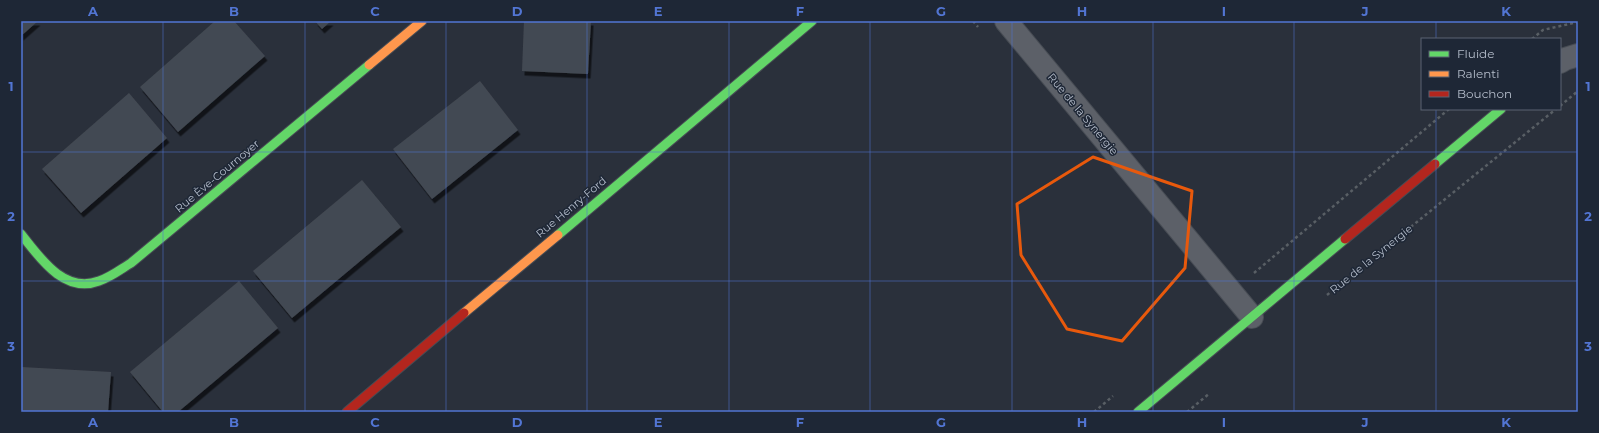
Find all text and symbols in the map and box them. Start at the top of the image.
text: A [87,3,99,19]
text: B [229,3,239,19]
text: C [370,3,380,19]
text: D [512,3,523,19]
text: E [654,3,663,19]
text: F [796,3,804,19]
text: G [936,3,946,19]
text: H [1077,3,1087,19]
text: I [1222,3,1226,19]
text: J [1360,3,1369,19]
text: K [1501,3,1511,19]
legend [1421,38,1561,110]
text: Fluide [1457,46,1495,61]
text: Ralenti [1457,66,1499,81]
street label: Rue de la Synergie [1045,70,1122,158]
text: 1 [8,78,14,94]
text: 1 [1585,78,1591,94]
text: Bouchon [1457,86,1512,101]
street label: Rue Ève-Cournoyer [172,137,262,215]
street label: Rue Henry-Ford [533,173,609,241]
text: 2 [7,208,15,224]
text: 2 [1584,208,1592,224]
street label: Rue de la Synergie [1327,221,1415,297]
text: 3 [6,338,15,354]
text: 3 [1583,338,1592,354]
text: A [87,414,99,430]
text: B [229,414,239,430]
text: C [370,414,380,430]
text: D [512,414,523,430]
text: E [654,414,663,430]
text: F [796,414,804,430]
text: G [936,414,946,430]
text: H [1077,414,1087,430]
text: I [1222,414,1226,430]
text: J [1360,414,1369,430]
text: K [1501,414,1511,430]

